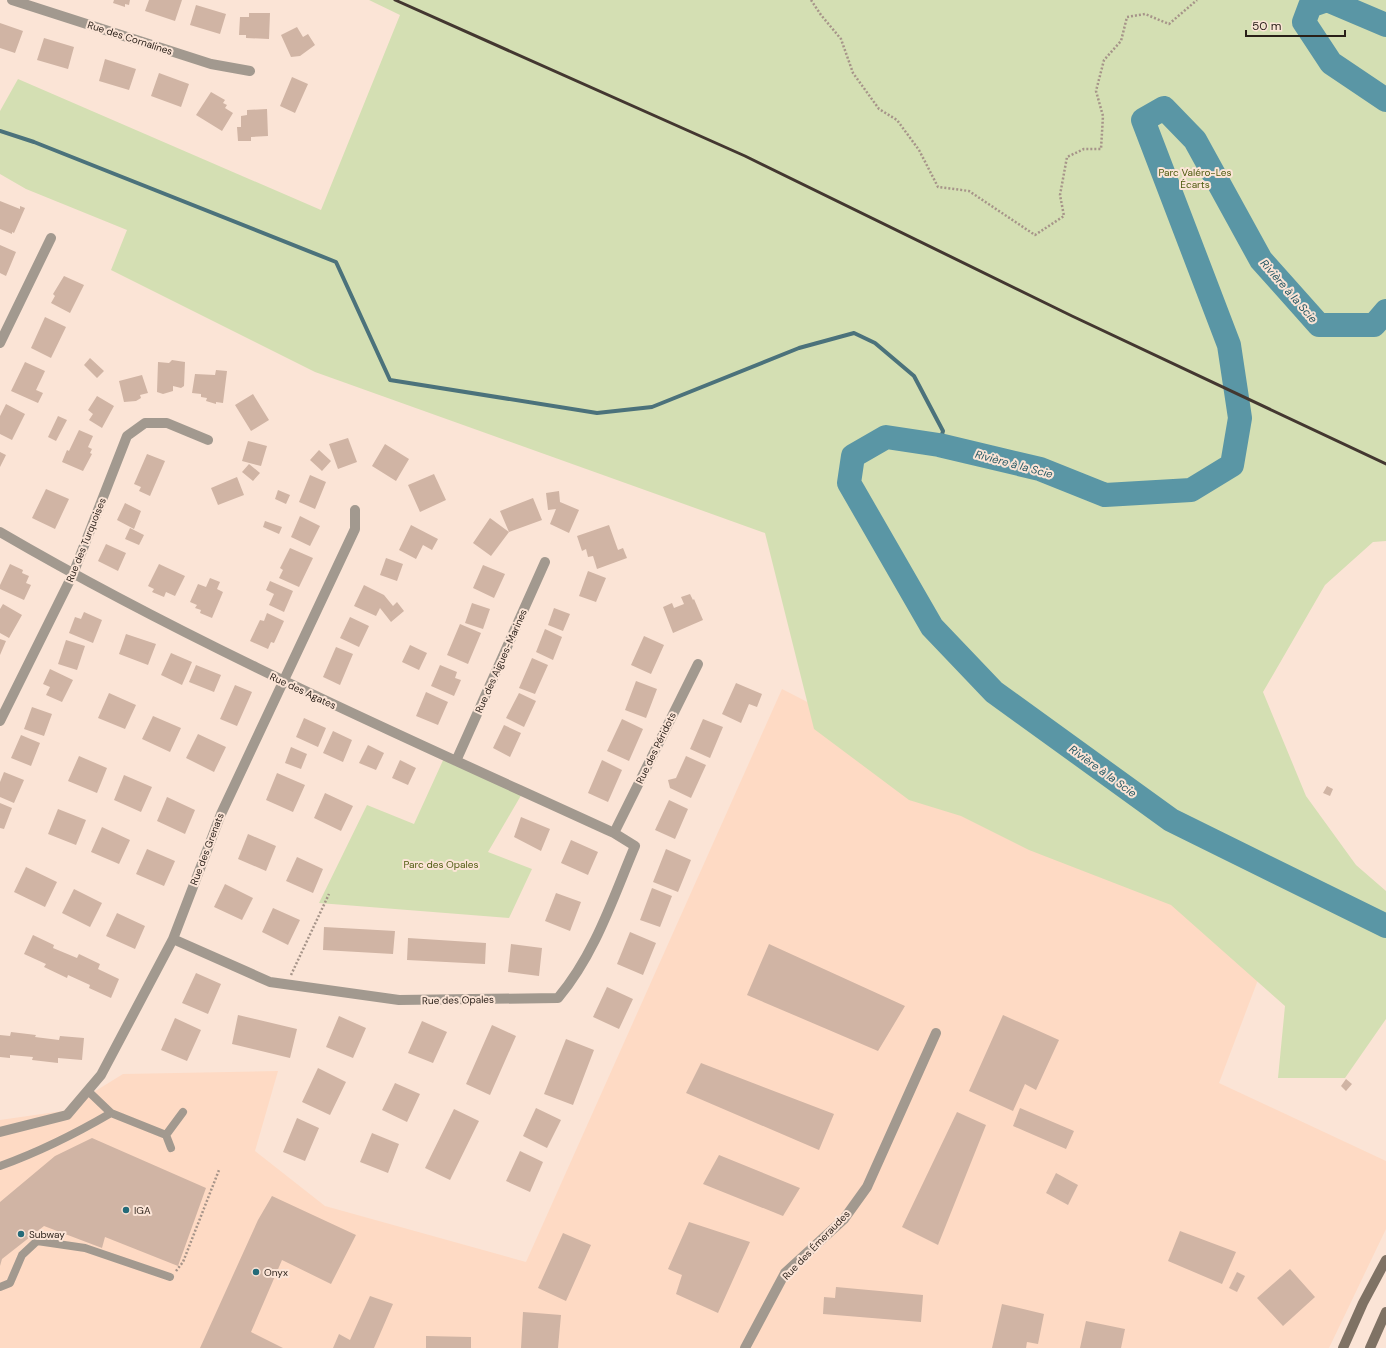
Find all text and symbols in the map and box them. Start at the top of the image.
scale bar [1246,12,1345,38]
street label: Rue des Cornalines [86,18,174,58]
text: 50 m [1252,18,1281,34]
park label: Parc Valéro-Les Écarts [1159,166,1232,191]
water label: Rivière à la Scie [1258,256,1320,326]
water label: Rivière à la Scie [974,447,1054,481]
street label: Rue des Turquoises [63,496,109,584]
street label: Rue des Aigues-Marines [472,607,530,715]
street label: Rue des Agates [268,670,338,712]
street label: Rue des Péridots [633,710,679,786]
water label: Rivière à la Scie [1067,742,1139,800]
street label: Rue des Grenats [187,811,227,887]
park label: Parc des Opales [404,858,478,871]
street label: Rue des Opales [422,993,494,1007]
place label: IGA [134,1204,151,1217]
marker: IGA [121,1205,131,1215]
street label: Rue des Émeraudes [779,1207,853,1283]
place label: Subway [29,1228,65,1241]
marker: Subway [16,1229,26,1239]
place label: Onyx [264,1266,288,1279]
marker: Onyx [251,1267,261,1277]

